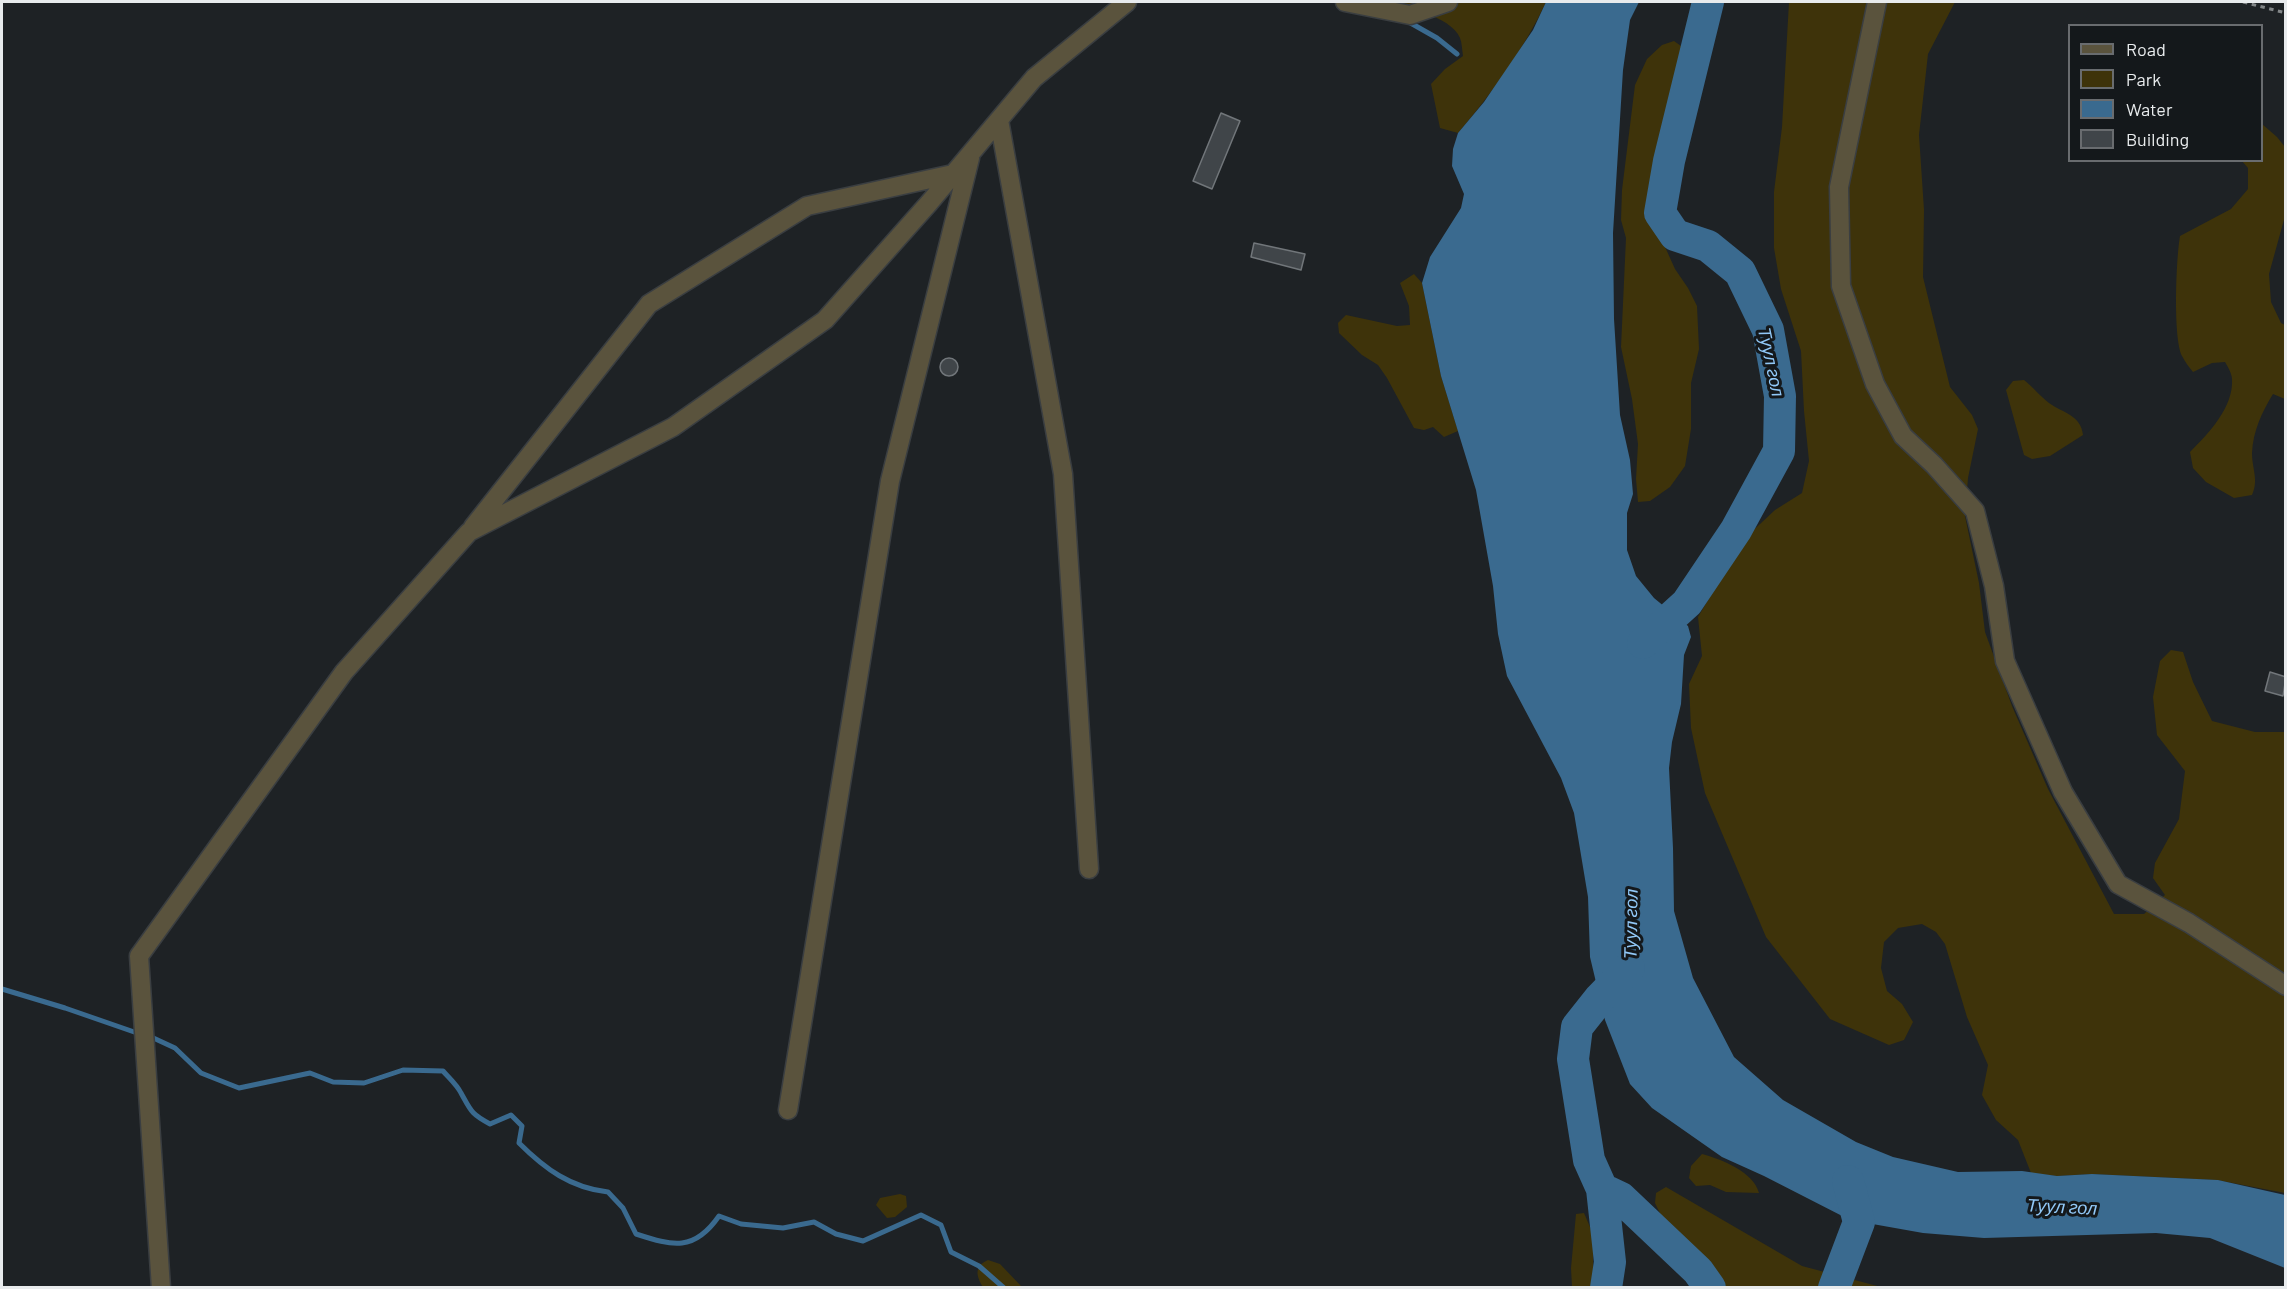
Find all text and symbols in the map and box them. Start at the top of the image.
legend [2068,24,2263,162]
text: Road [2126,38,2166,60]
text: Park [2126,68,2161,90]
text: Water [2126,98,2173,120]
text: Building [2126,128,2189,150]
water label: Туул гол [1753,325,1789,399]
water label: Туул гол [1620,889,1642,959]
water label: Туул гол [2026,1194,2098,1220]

